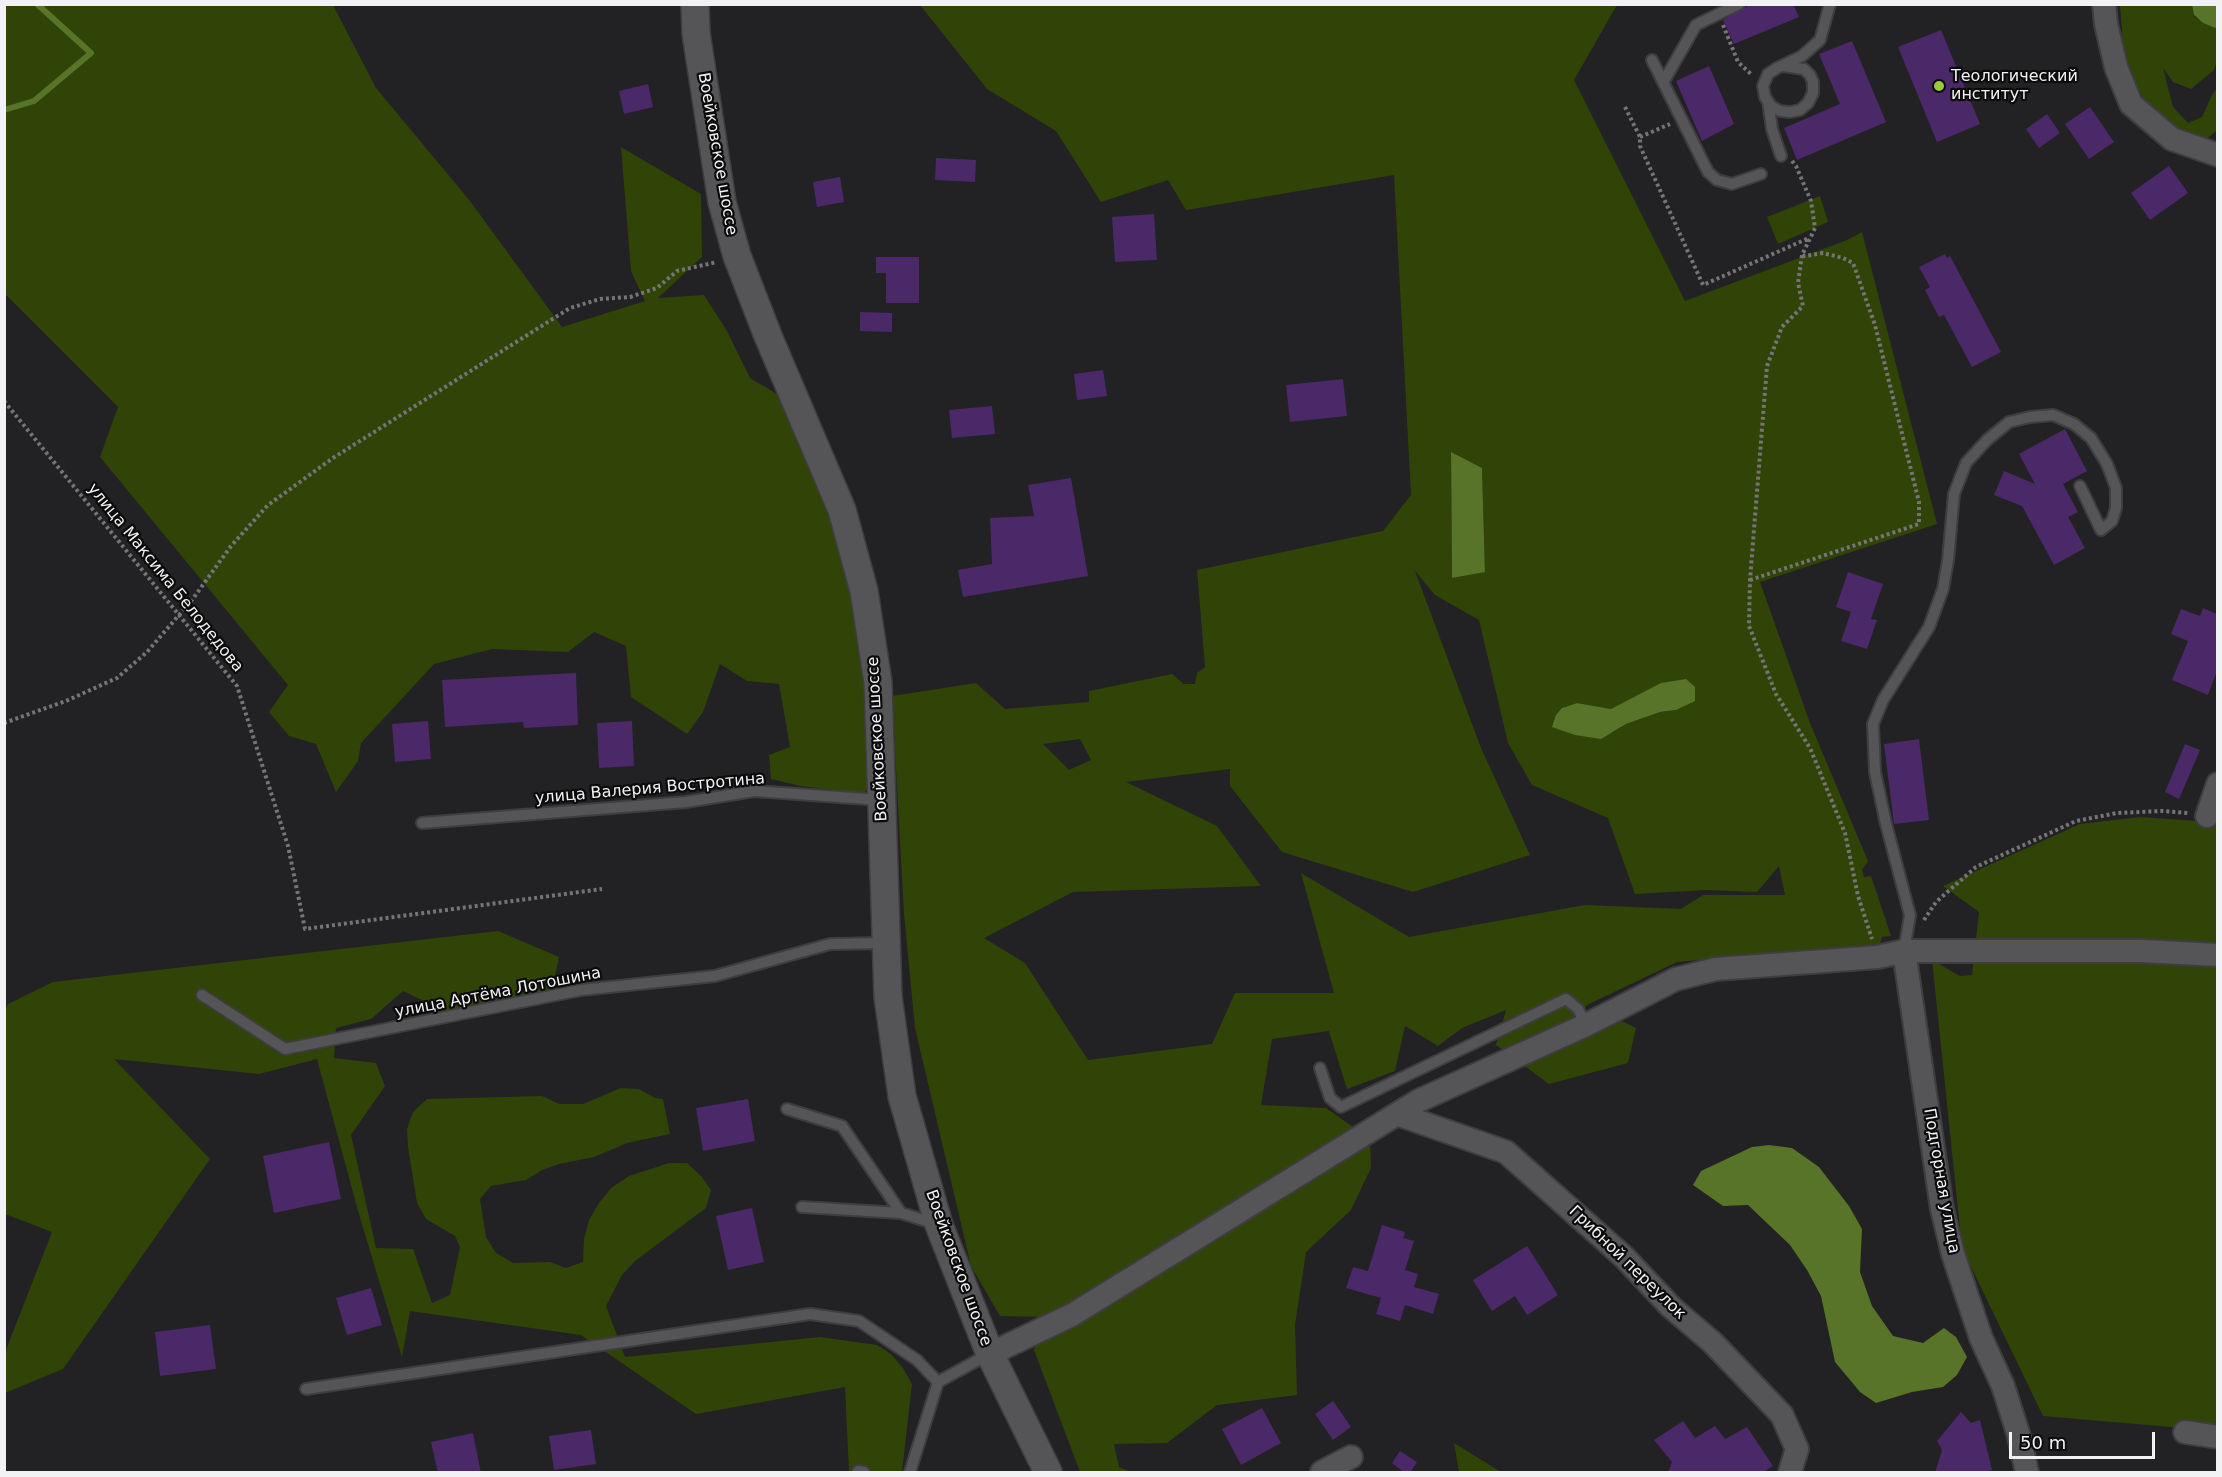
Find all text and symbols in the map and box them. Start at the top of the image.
place label: Теологический институт [1951,67,2078,105]
street label: Воейковское шоссе [693,71,741,237]
marker: Теологический институт [1932,79,1946,93]
street label: улица Максима Белодедова [83,480,247,676]
street label: Воейковское шоссе [864,656,892,822]
street label: улица Валерия Востротина [534,769,766,809]
street label: улица Артёма Лотошина [393,964,603,1022]
street label: Подгорная улица [1919,1107,1963,1255]
street label: Воейковское шоссе [921,1187,995,1349]
street label: Грибной переулок [1564,1202,1690,1324]
scale bar [2012,1420,2158,1458]
text: 50 m [2020,1432,2066,1453]

